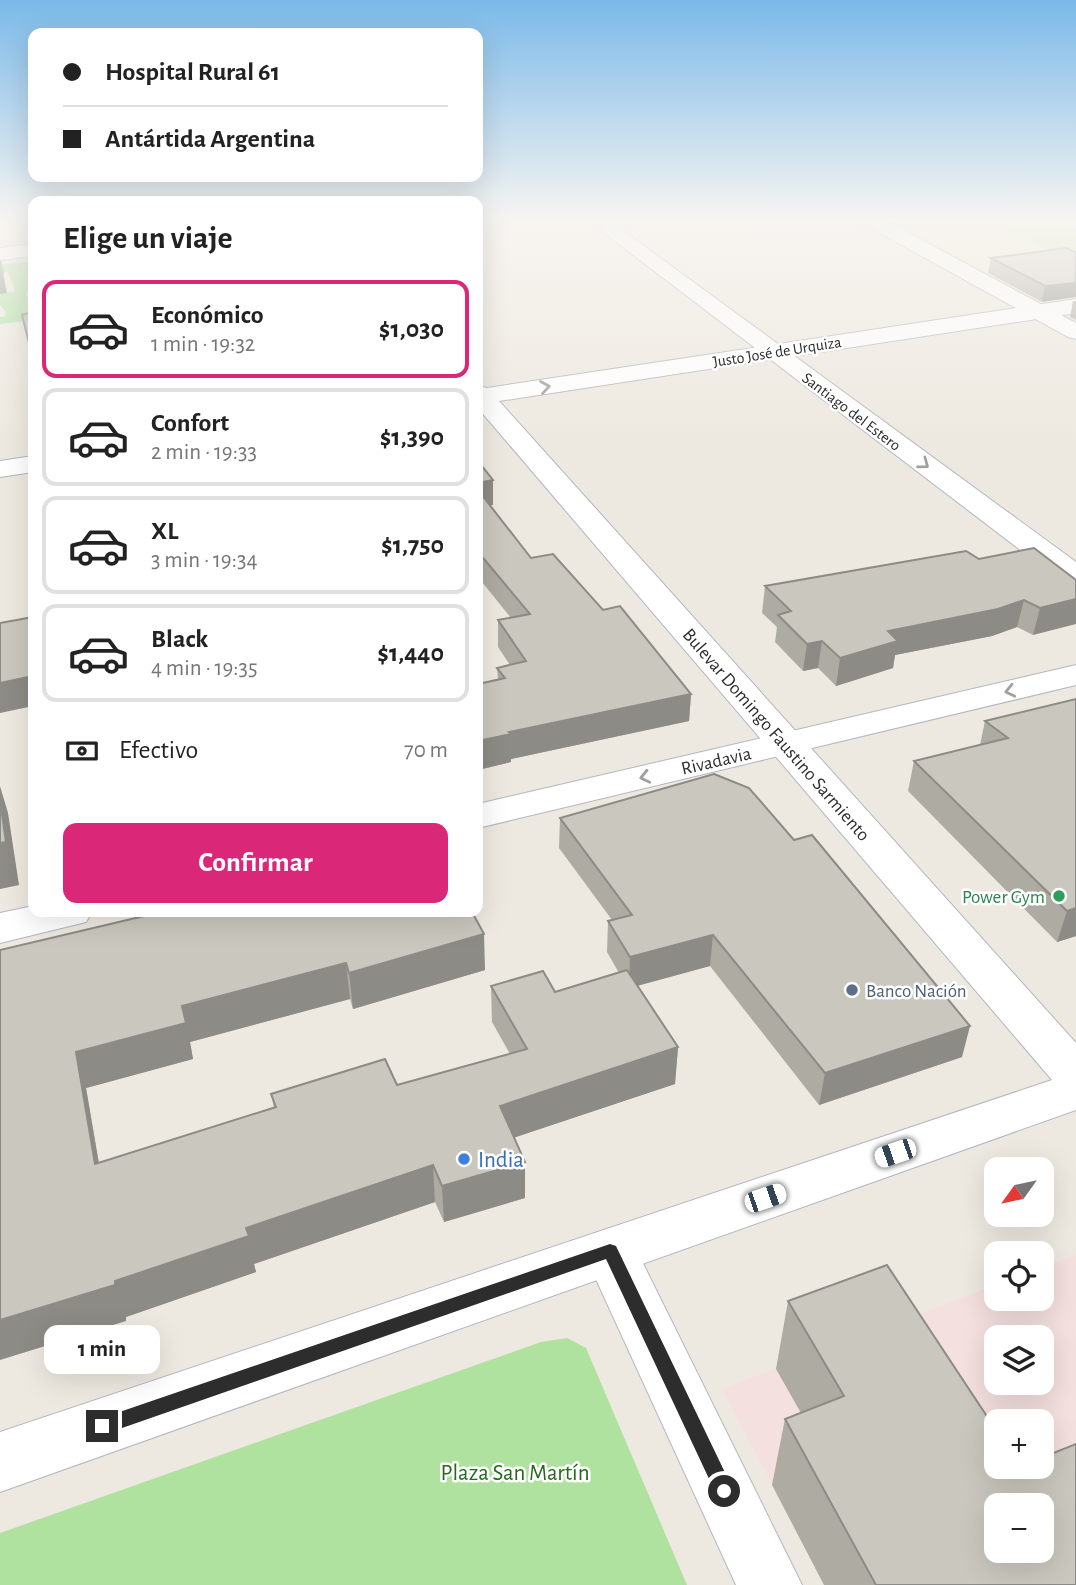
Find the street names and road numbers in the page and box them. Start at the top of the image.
street label: Justo José de Urquiza [712,334,843,370]
street label: Santiago del Estero [799,370,904,454]
street label: Bulevar Domingo Faustino Sarmiento [679,625,873,845]
street label: Rivadavia [679,744,753,779]

